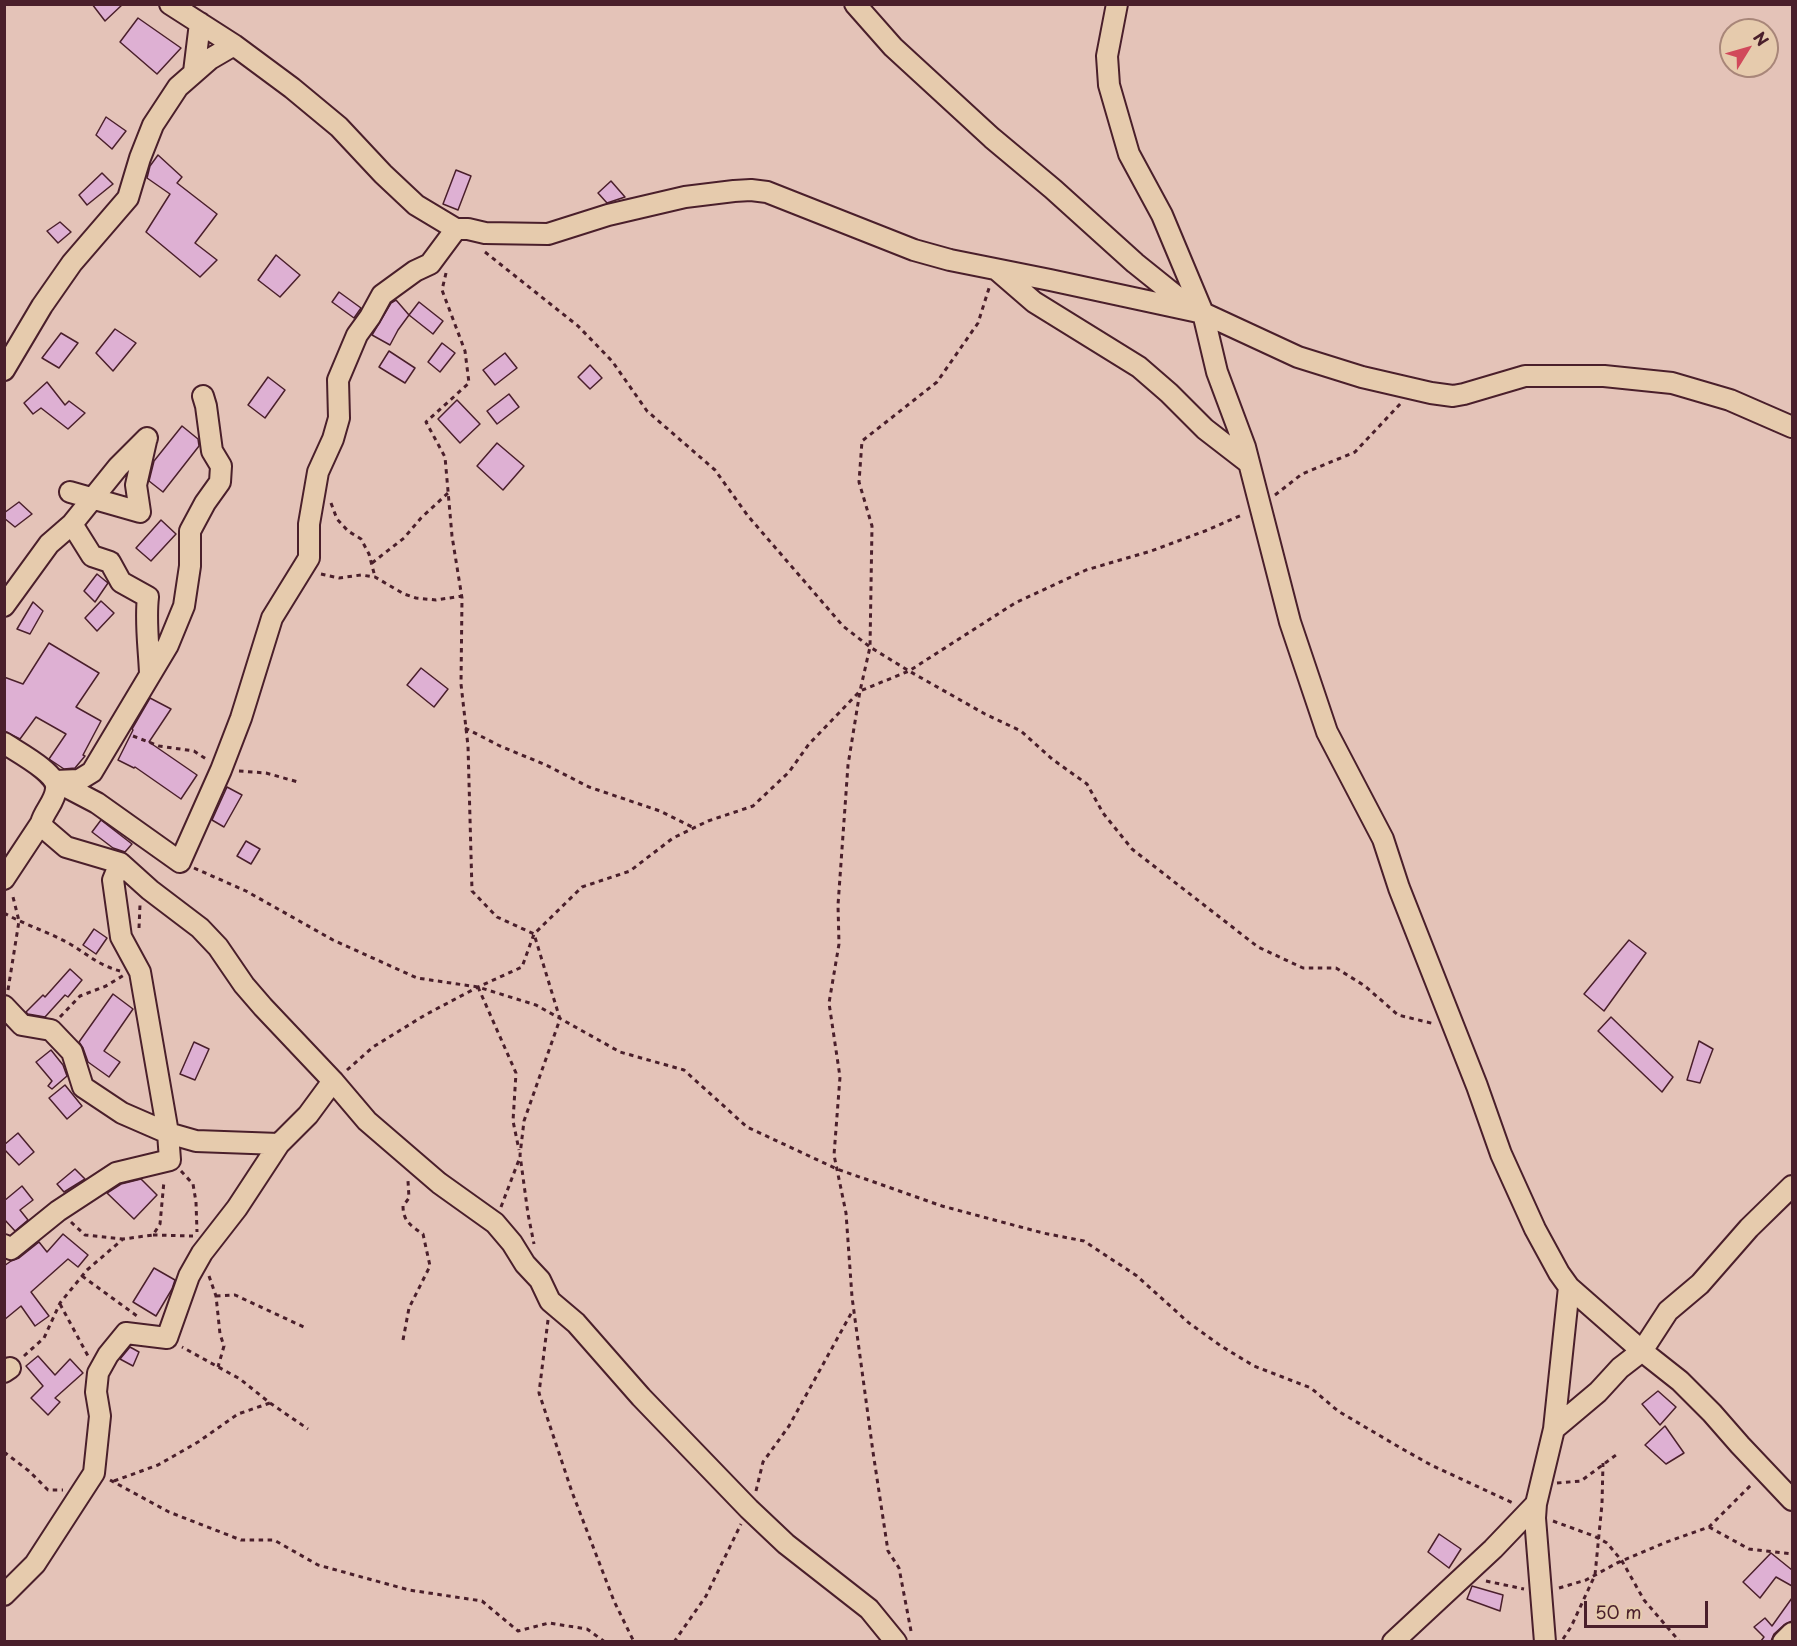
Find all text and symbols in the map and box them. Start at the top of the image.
north arrow [1719,18,1779,78]
text: N [1748,26,1775,51]
scale bar [1587,1589,1712,1627]
text: 50 m [1595,1598,1642,1625]

